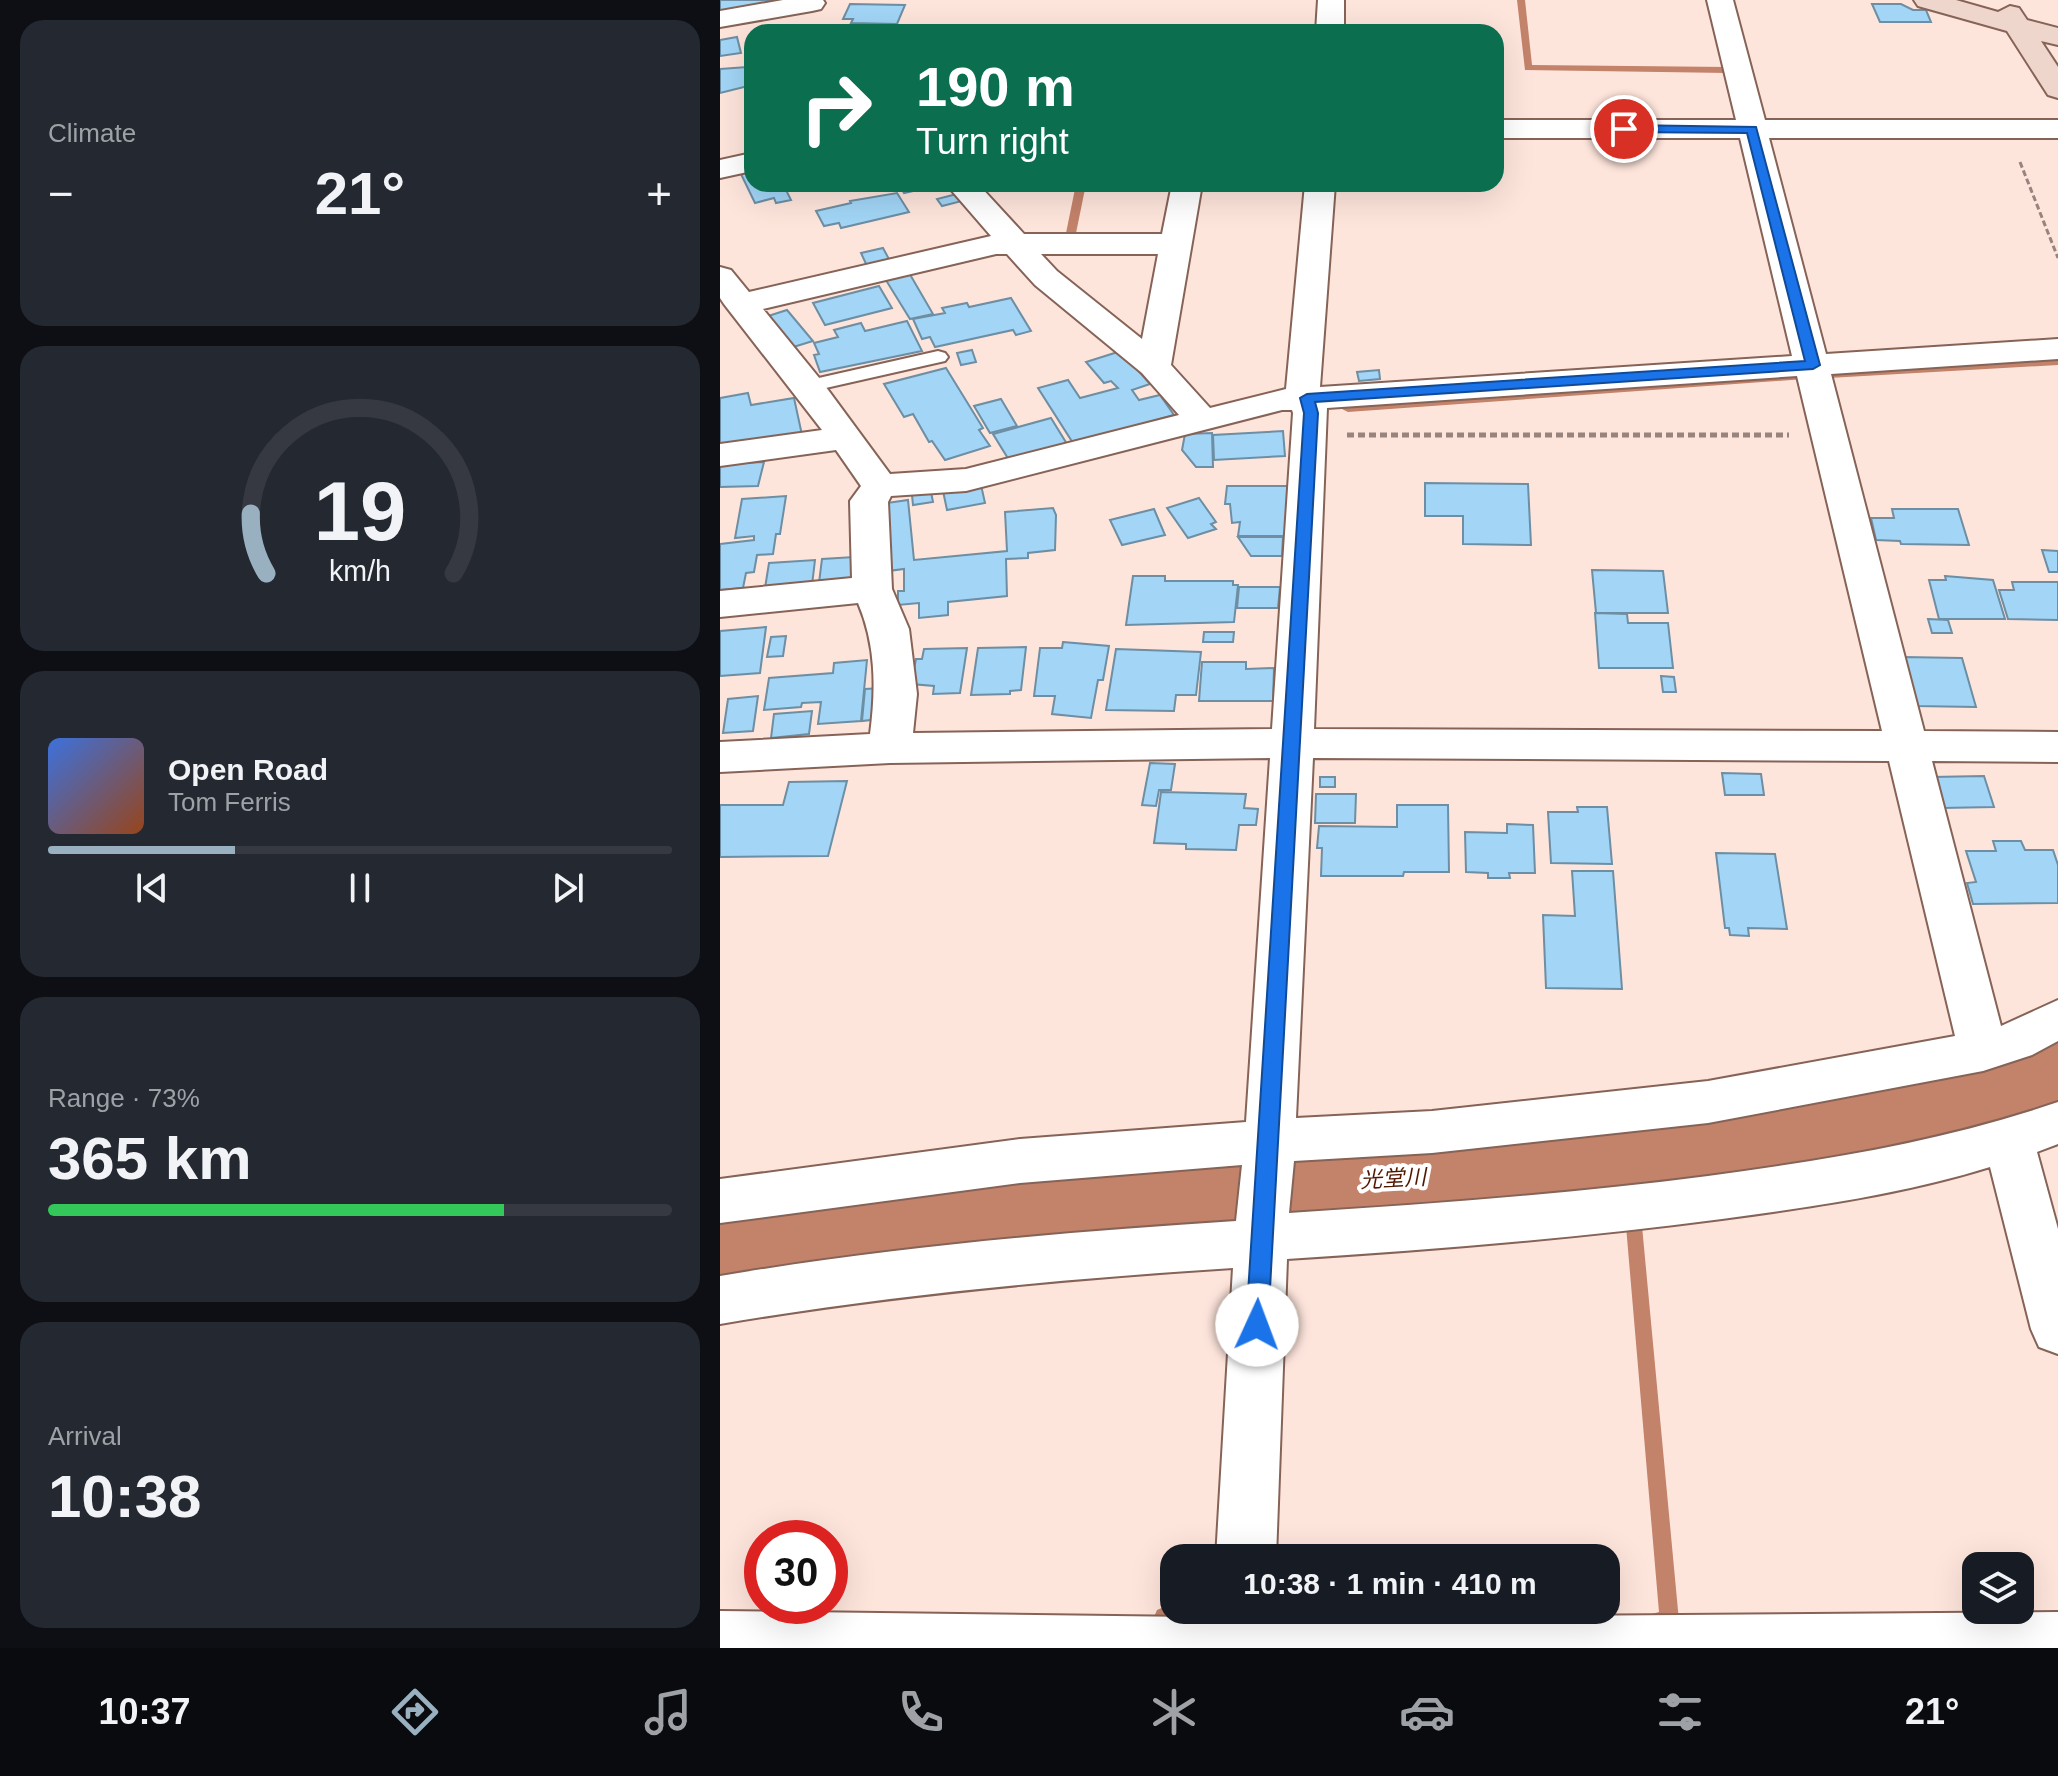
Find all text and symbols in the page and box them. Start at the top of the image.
text: 190 m [916,55,1075,118]
icon: right [784,56,888,160]
pin [1590,95,1658,163]
icon: arrive [1602,107,1646,151]
text: Climate [48,118,136,148]
text: Turn right [916,121,1069,162]
text: 21° [315,160,405,227]
text: − [48,169,74,218]
text: + [646,169,672,218]
text: 19 [314,465,406,558]
text: km/h [329,556,391,588]
text: Open Road [168,753,328,786]
text: Tom Ferris [168,787,291,817]
icon: previous [130,866,174,910]
icon: pause [338,866,382,910]
icon: next [546,866,590,910]
text: Range · 73% [48,1083,200,1113]
text: 365 km [48,1125,252,1192]
water label: 光堂川 [1359,1164,1429,1193]
position arrow [1215,1283,1299,1367]
text: Arrival [48,1421,122,1451]
text: 10:38 [48,1463,201,1530]
speed limit sign: 30 [744,1520,848,1624]
map controls [1962,1552,2034,1624]
button: layers [1962,1552,2034,1624]
text: 10:38 · 1 min · 410 m [1243,1567,1537,1600]
icon: directions [387,1684,443,1740]
icon: music [640,1684,696,1740]
icon: phone [893,1684,949,1740]
icon: climate [1146,1684,1202,1740]
icon: car [1399,1684,1455,1740]
icon: filters [1652,1684,1708,1740]
text: 10:37 [98,1691,191,1732]
text: 21° [1905,1691,1959,1732]

